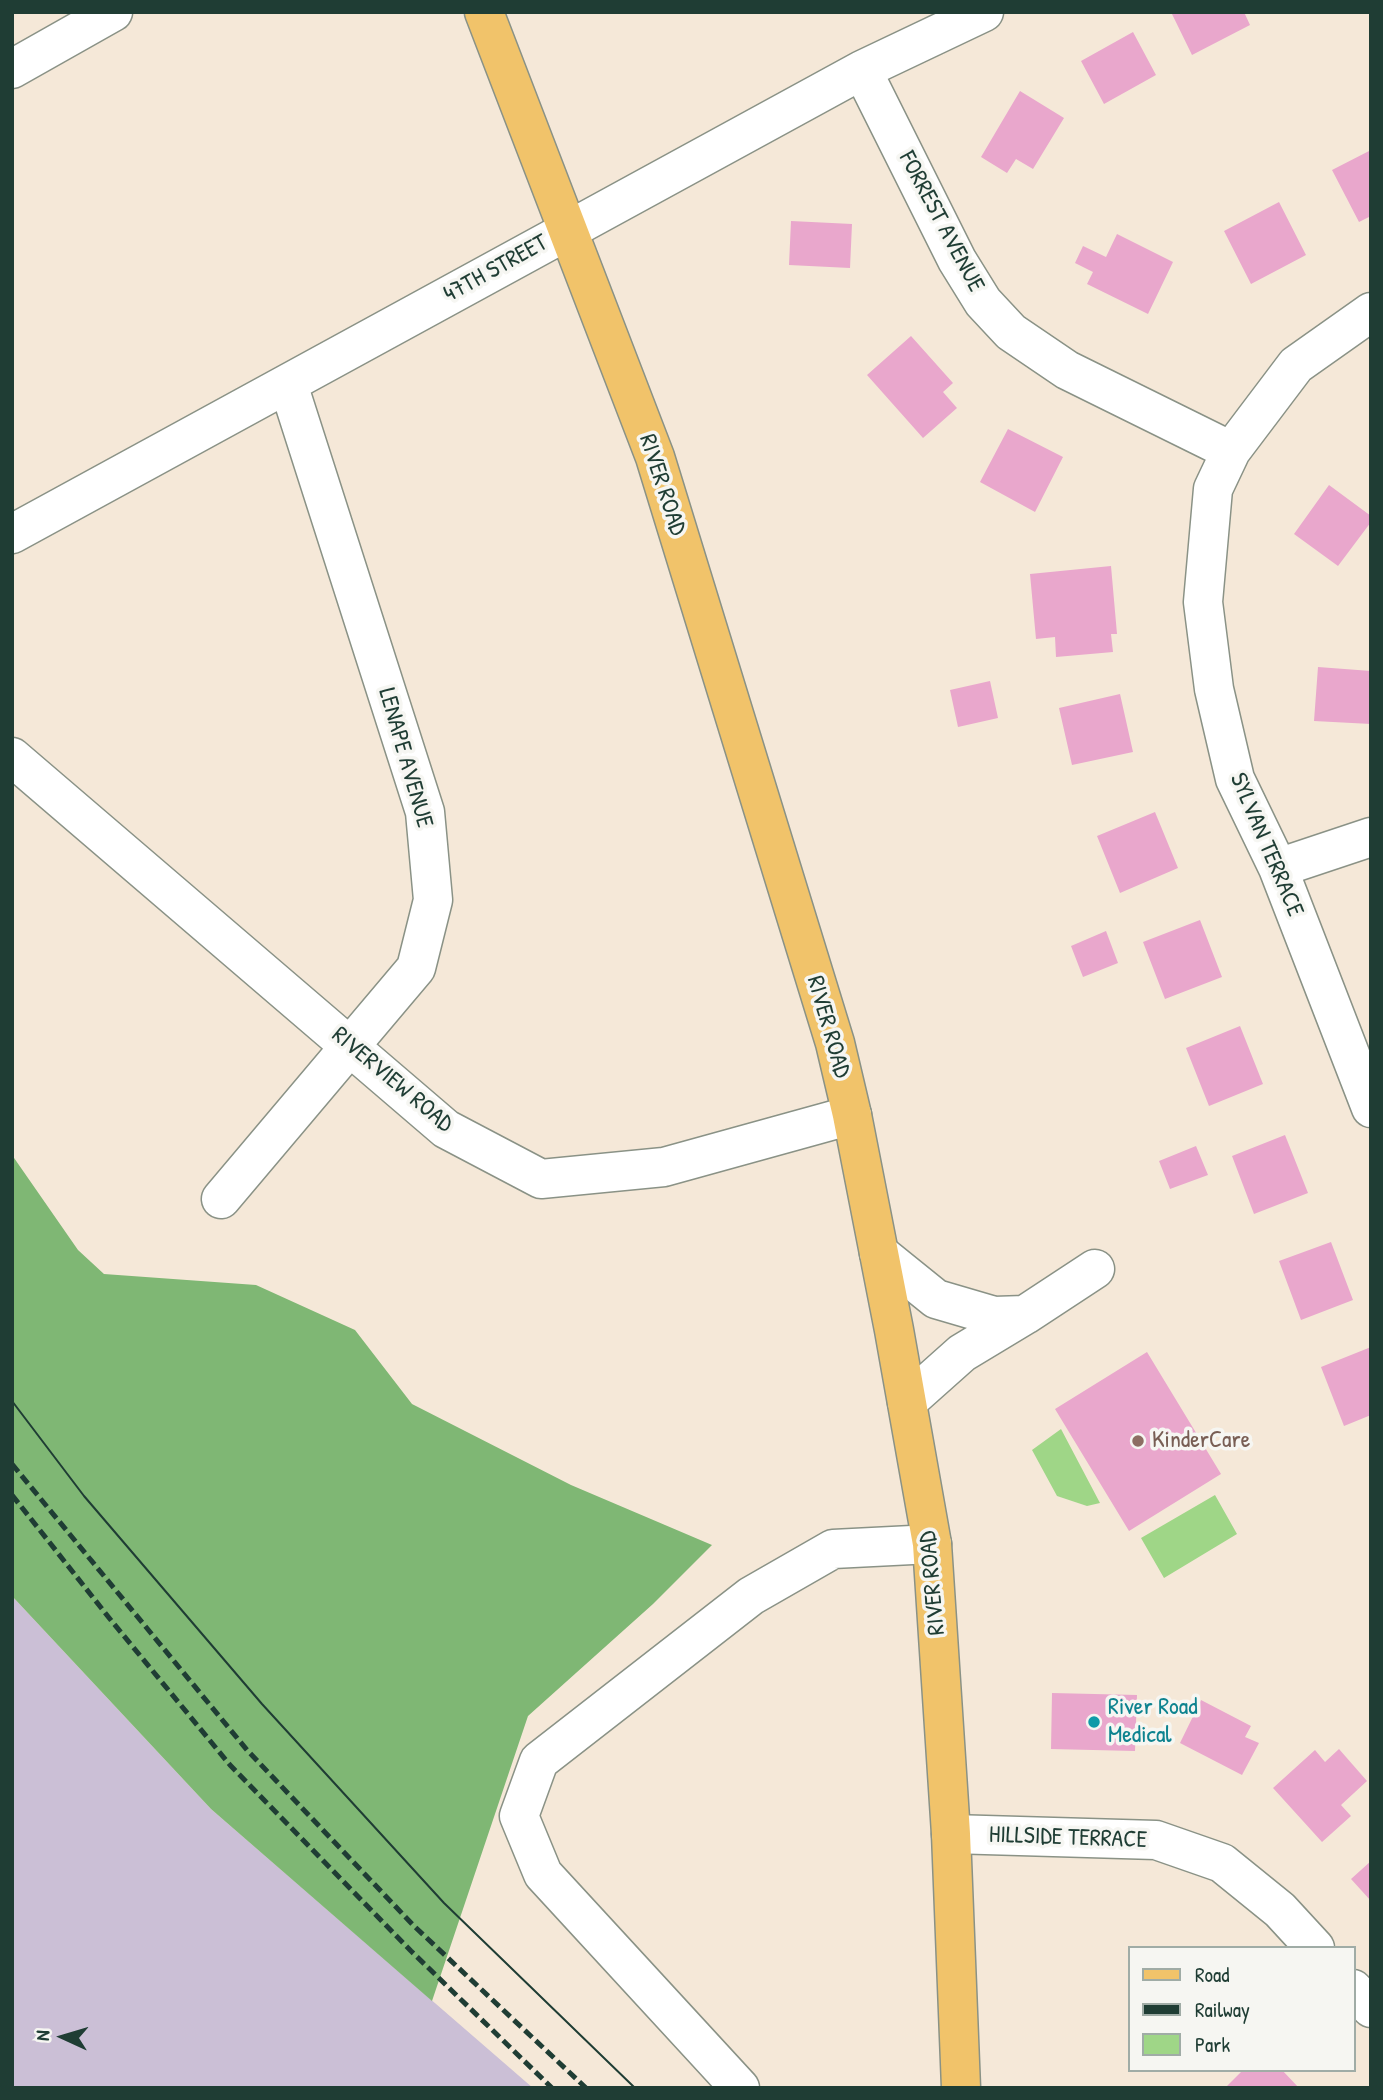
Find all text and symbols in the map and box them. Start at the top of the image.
street label: FORREST AVENUE [892,147,990,297]
street label: 47TH STREET [439,229,553,309]
street label: RIVER ROAD [632,431,692,539]
street label: LENAPE AVENUE [371,685,439,831]
street label: SYLVAN TERRACE [1223,769,1309,921]
street label: RIVER ROAD [800,973,856,1081]
street label: RIVERVIEW ROAD [326,1021,458,1139]
place label: KinderCare [1152,1427,1250,1455]
marker: KinderCare [1130,1433,1146,1449]
street label: RIVER ROAD [914,1530,952,1636]
place label: River Road Medical [1108,1694,1198,1750]
marker: River Road Medical [1086,1714,1102,1730]
street label: HILLSIDE TERRACE [989,1821,1147,1855]
legend [1128,1946,1355,2072]
text: Road [1195,1960,1229,1989]
text: Railway [1195,1995,1250,2024]
north arrow [28,2002,98,2072]
text: N [29,2030,55,2041]
text: Park [1195,2030,1230,2059]

